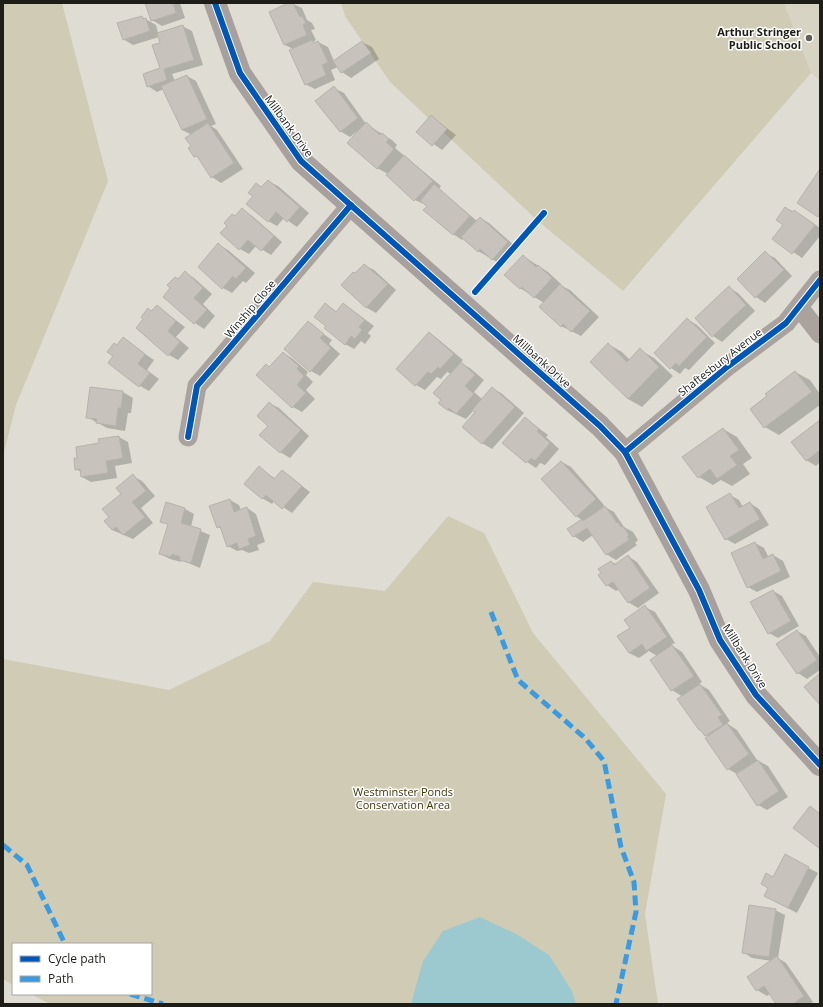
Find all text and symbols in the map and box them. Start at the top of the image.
place label: Arthur Stringer Public School [717,24,801,52]
marker: Arthur Stringer Public School [804,33,814,43]
street label: Millbank Drive [262,92,317,160]
street label: Winship Close [221,276,278,341]
street label: Shaftesbury Avenue [675,324,765,399]
street label: Millbank Drive [510,331,575,391]
street label: Millbank Drive [720,621,771,691]
park label: Westminster Ponds Conservation Area [353,784,453,812]
legend [12,943,152,995]
text: Cycle path [48,950,106,967]
text: Path [48,970,74,987]

